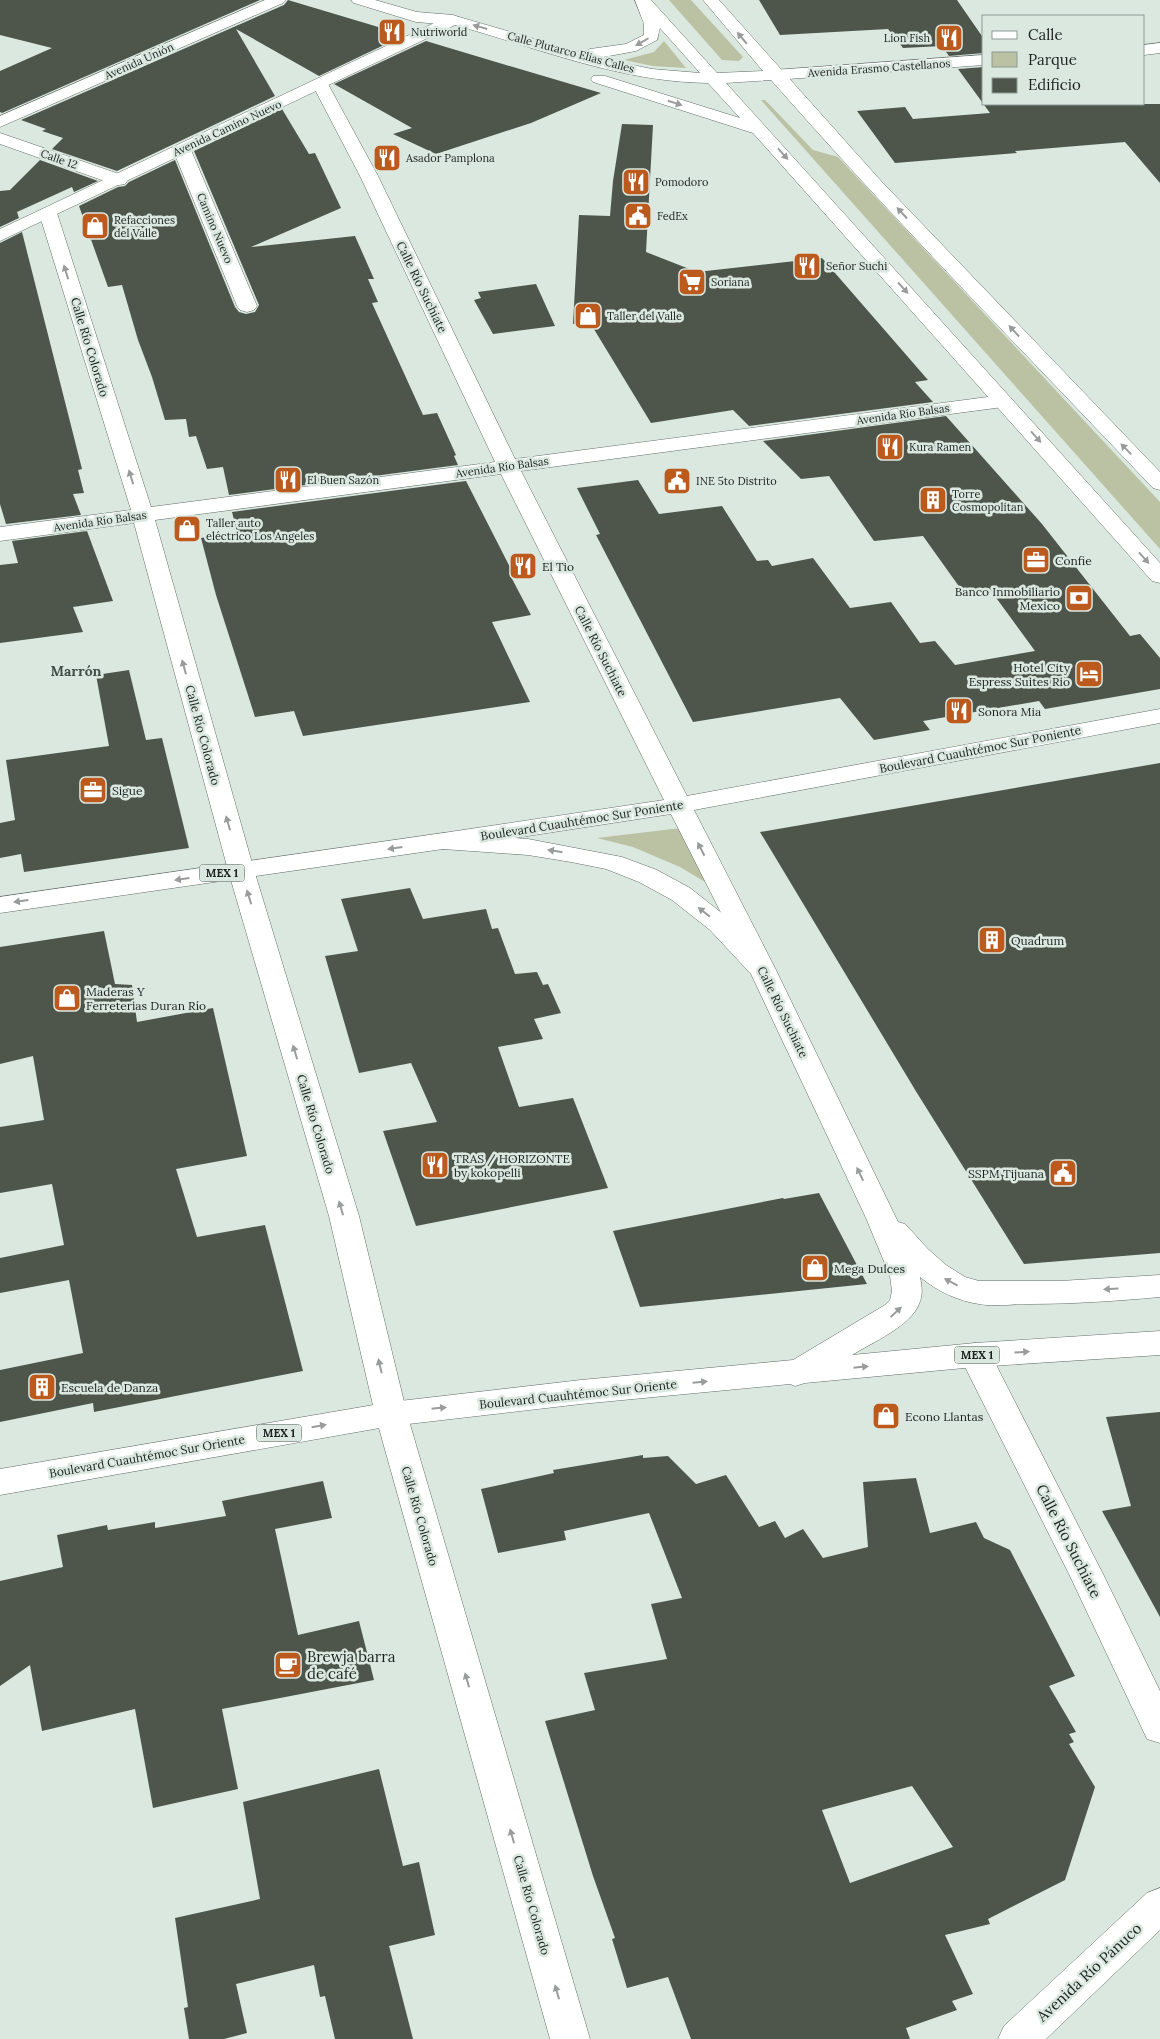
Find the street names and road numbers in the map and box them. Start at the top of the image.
street label: Calle Plutarco Elias Calles [506,28,636,76]
street label: Avenida Unión [101,39,176,83]
street label: Avenida Erasmo Castellanos [806,56,951,80]
street label: Avenida Camino Nuevo [170,97,283,160]
street label: Calle 12 [39,146,79,172]
street label: Camino Nuevo [194,191,236,265]
street label: Calle Río Suchiate [393,239,451,336]
street label: Calle Río Colorado [68,296,112,398]
street label: Avenida Río Balsas [855,401,950,428]
street label: Avenida Río Balsas [454,454,549,481]
street label: Avenida Río Balsas [52,508,147,535]
street label: Calle Río Suchiate [572,603,631,699]
street label: Calle Río Colorado [182,683,224,787]
street label: Boulevard Cuauhtémoc Sur Poniente [878,722,1083,776]
street label: Boulevard Cuauhtémoc Sur Poniente [479,796,685,843]
road number: MEX 1 [200,864,244,881]
street label: Calle Río Suchiate [754,964,812,1061]
street label: Calle Río Colorado [294,1073,338,1175]
road number: MEX 1 [954,1346,1000,1364]
street label: Boulevard Cuauhtémoc Sur Oriente [479,1376,678,1412]
road number: MEX 1 [256,1425,302,1442]
street label: Boulevard Cuauhtémoc Sur Oriente [48,1431,247,1481]
street label: Calle Río Colorado [399,1464,441,1568]
street label: Calle Río Suchiate [1032,1481,1106,1601]
street label: Calle Río Colorado [511,1853,553,1957]
street label: Avenida Río Pánuco [1032,1918,1146,2026]

